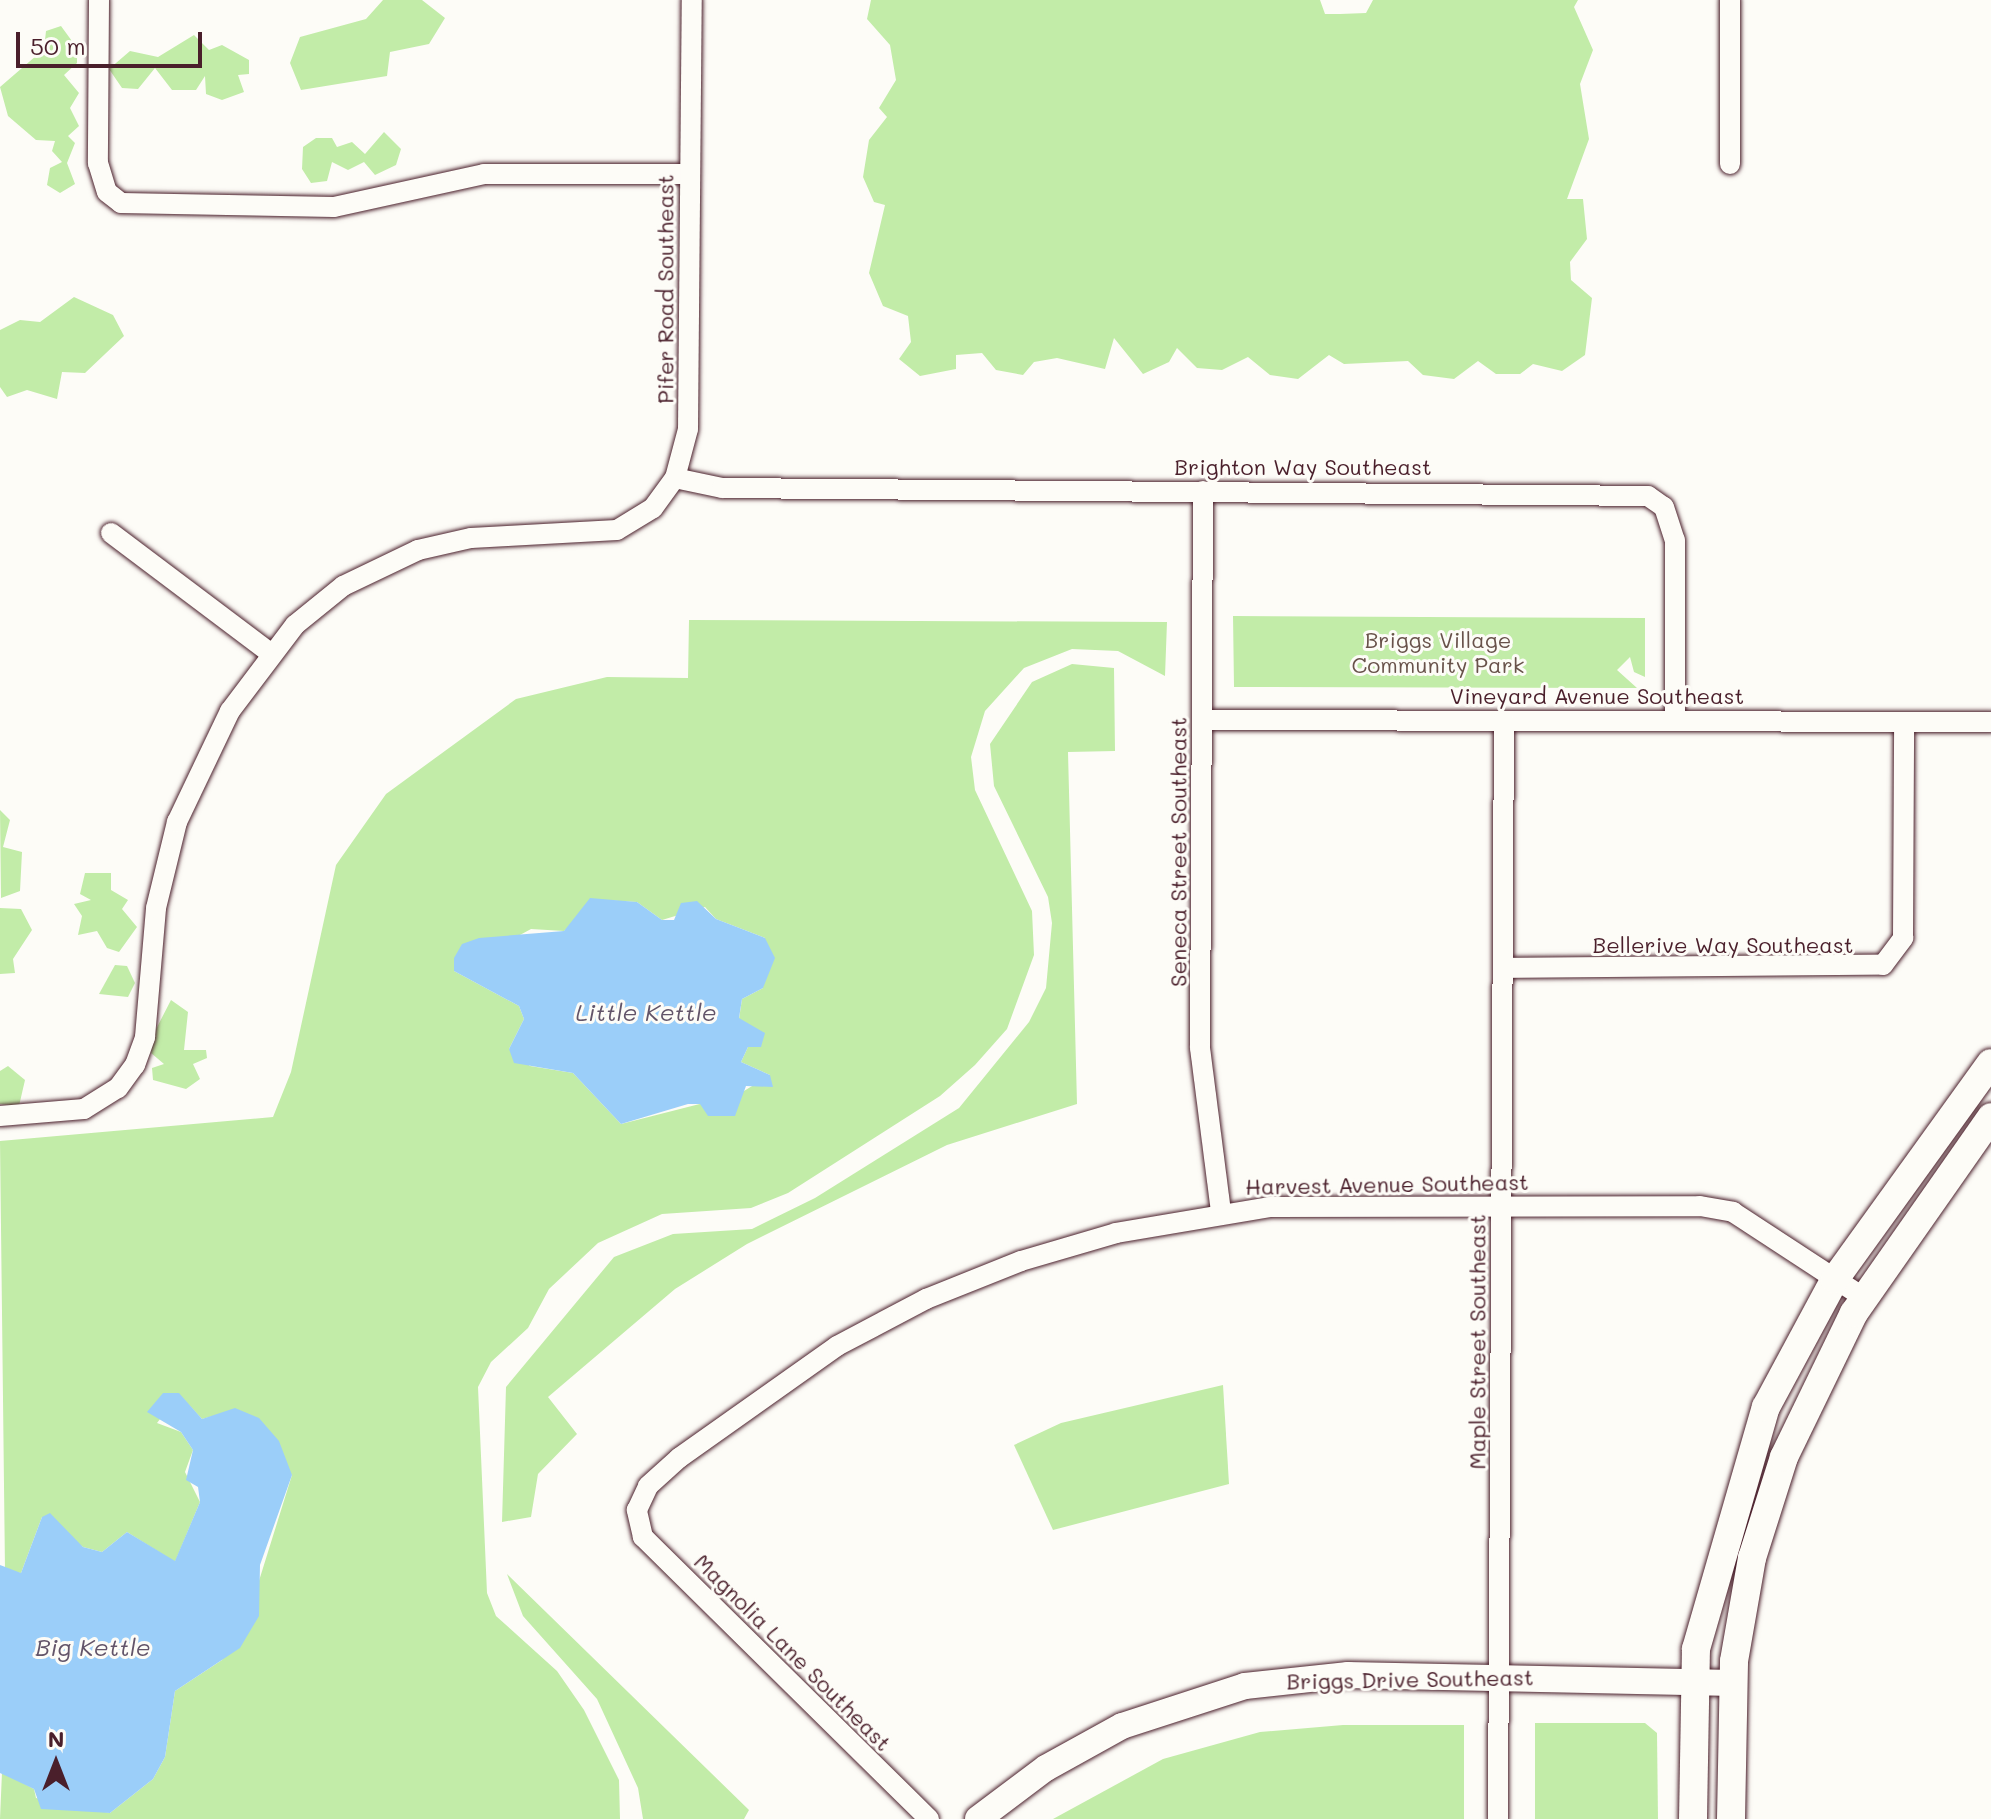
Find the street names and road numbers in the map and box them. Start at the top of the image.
street label: Pifer Road Southeast [652,174,678,404]
street label: Brighton Way Southeast [1174,454,1432,480]
street label: Vineyard Avenue Southeast [1450,683,1744,709]
street label: Seneca Street Southeast [1165,717,1191,987]
street label: Bellerive Way Southeast [1593,932,1853,958]
street label: Harvest Avenue Southeast [1245,1168,1529,1200]
street label: Maple Street Southeast [1464,1214,1490,1470]
street label: Magnolia Lane Southeast [689,1548,897,1756]
street label: Briggs Drive Southeast [1286,1664,1534,1694]

